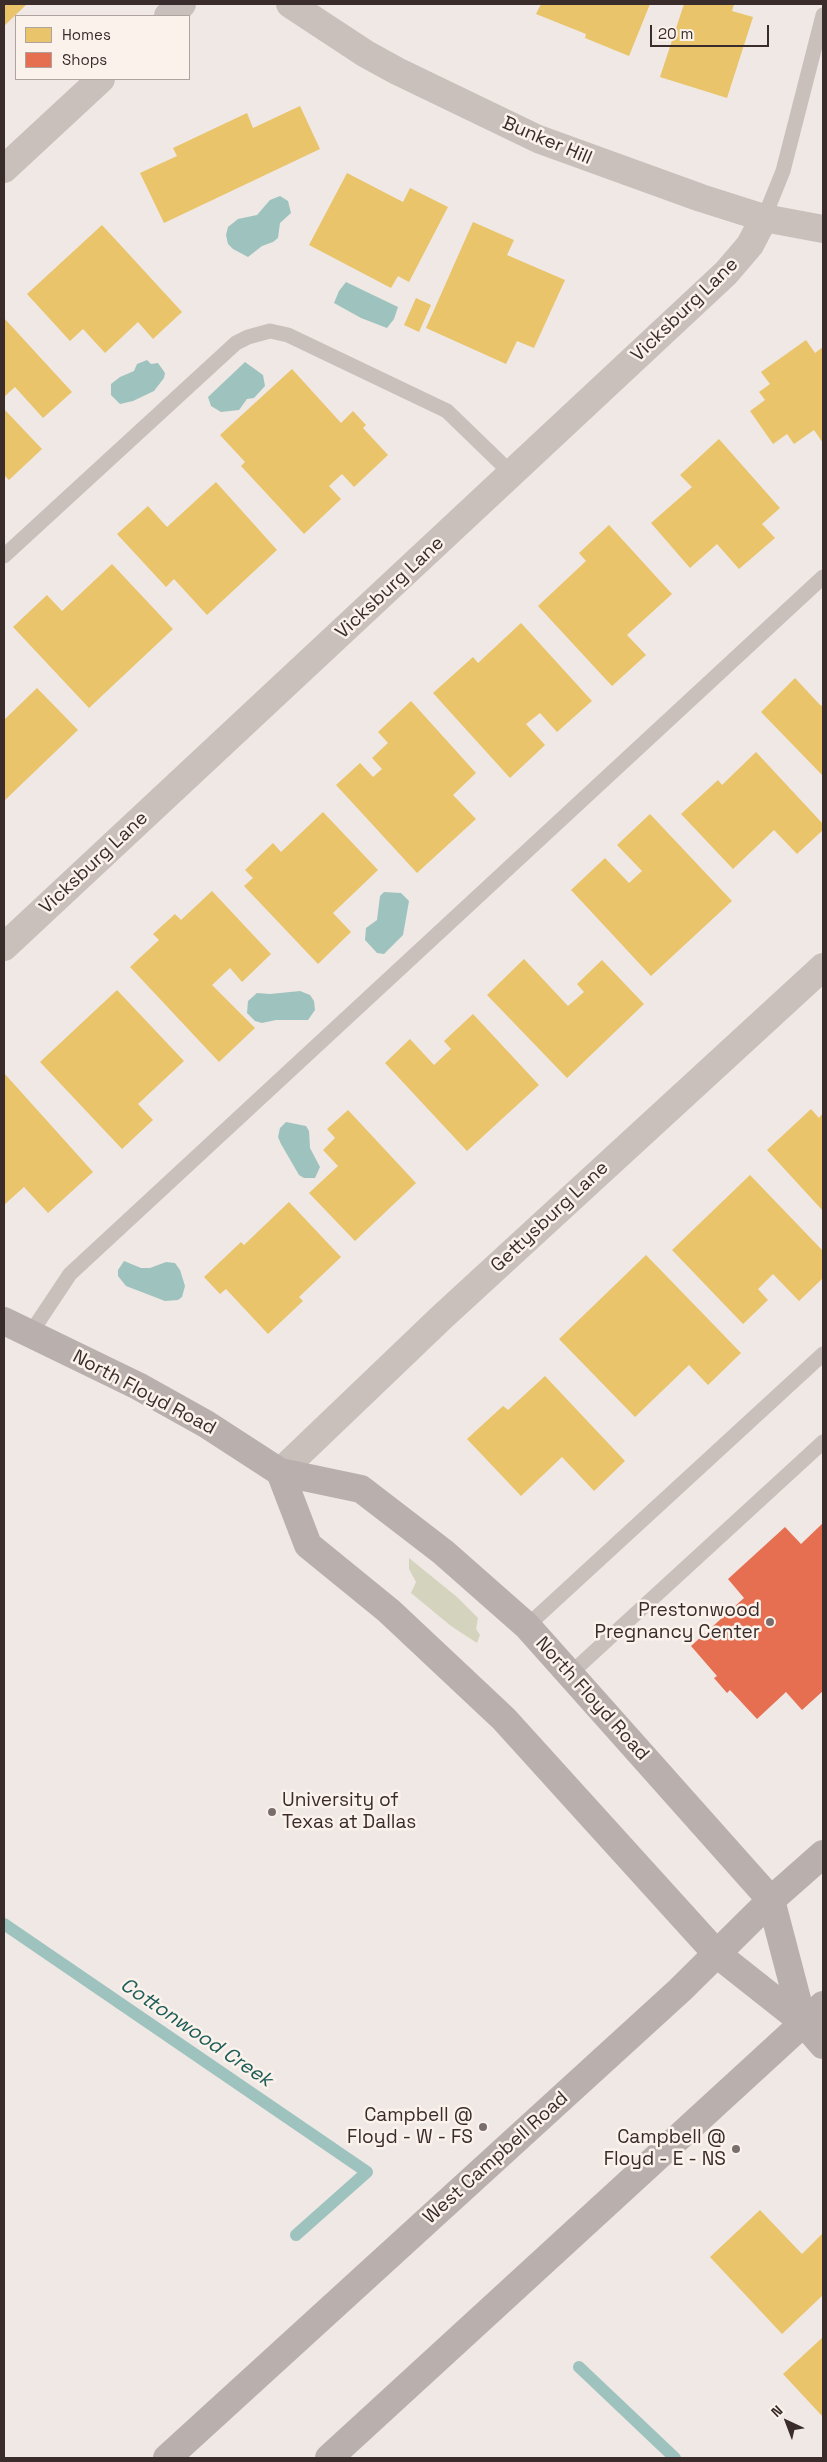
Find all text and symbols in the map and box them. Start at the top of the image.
legend [15,15,190,80]
scale bar [652,15,771,47]
text: 20 m [658,24,693,43]
text: Homes [62,25,111,44]
text: Shops [62,50,107,69]
street label: Bunker Hill [499,112,595,170]
street label: Vicksburg Lane [627,253,743,367]
street label: Vicksburg Lane [331,532,449,644]
street label: Vicksburg Lane [35,807,153,919]
street label: Gettysburg Lane [487,1157,613,1277]
street label: North Floyd Road [69,1346,219,1440]
place label: Prestonwood Pregnancy Center [595,1600,760,1644]
marker: Prestonwood Pregnancy Center [764,1616,776,1628]
street label: North Floyd Road [530,1632,654,1766]
place label: University of Texas at Dallas [282,1790,416,1834]
marker: University of Texas at Dallas [266,1806,278,1818]
water label: Cottonwood Creek [115,1973,277,2093]
street label: West Campbell Road [419,2087,573,2229]
place label: Campbell @ Floyd - W - FS [347,2105,473,2149]
marker: Campbell @ Floyd - W - FS [477,2121,489,2133]
place label: Campbell @ Floyd - E - NS [604,2127,726,2171]
marker: Campbell @ Floyd - E - NS [730,2143,742,2155]
north arrow [762,2397,812,2447]
text: N [767,2401,786,2421]

